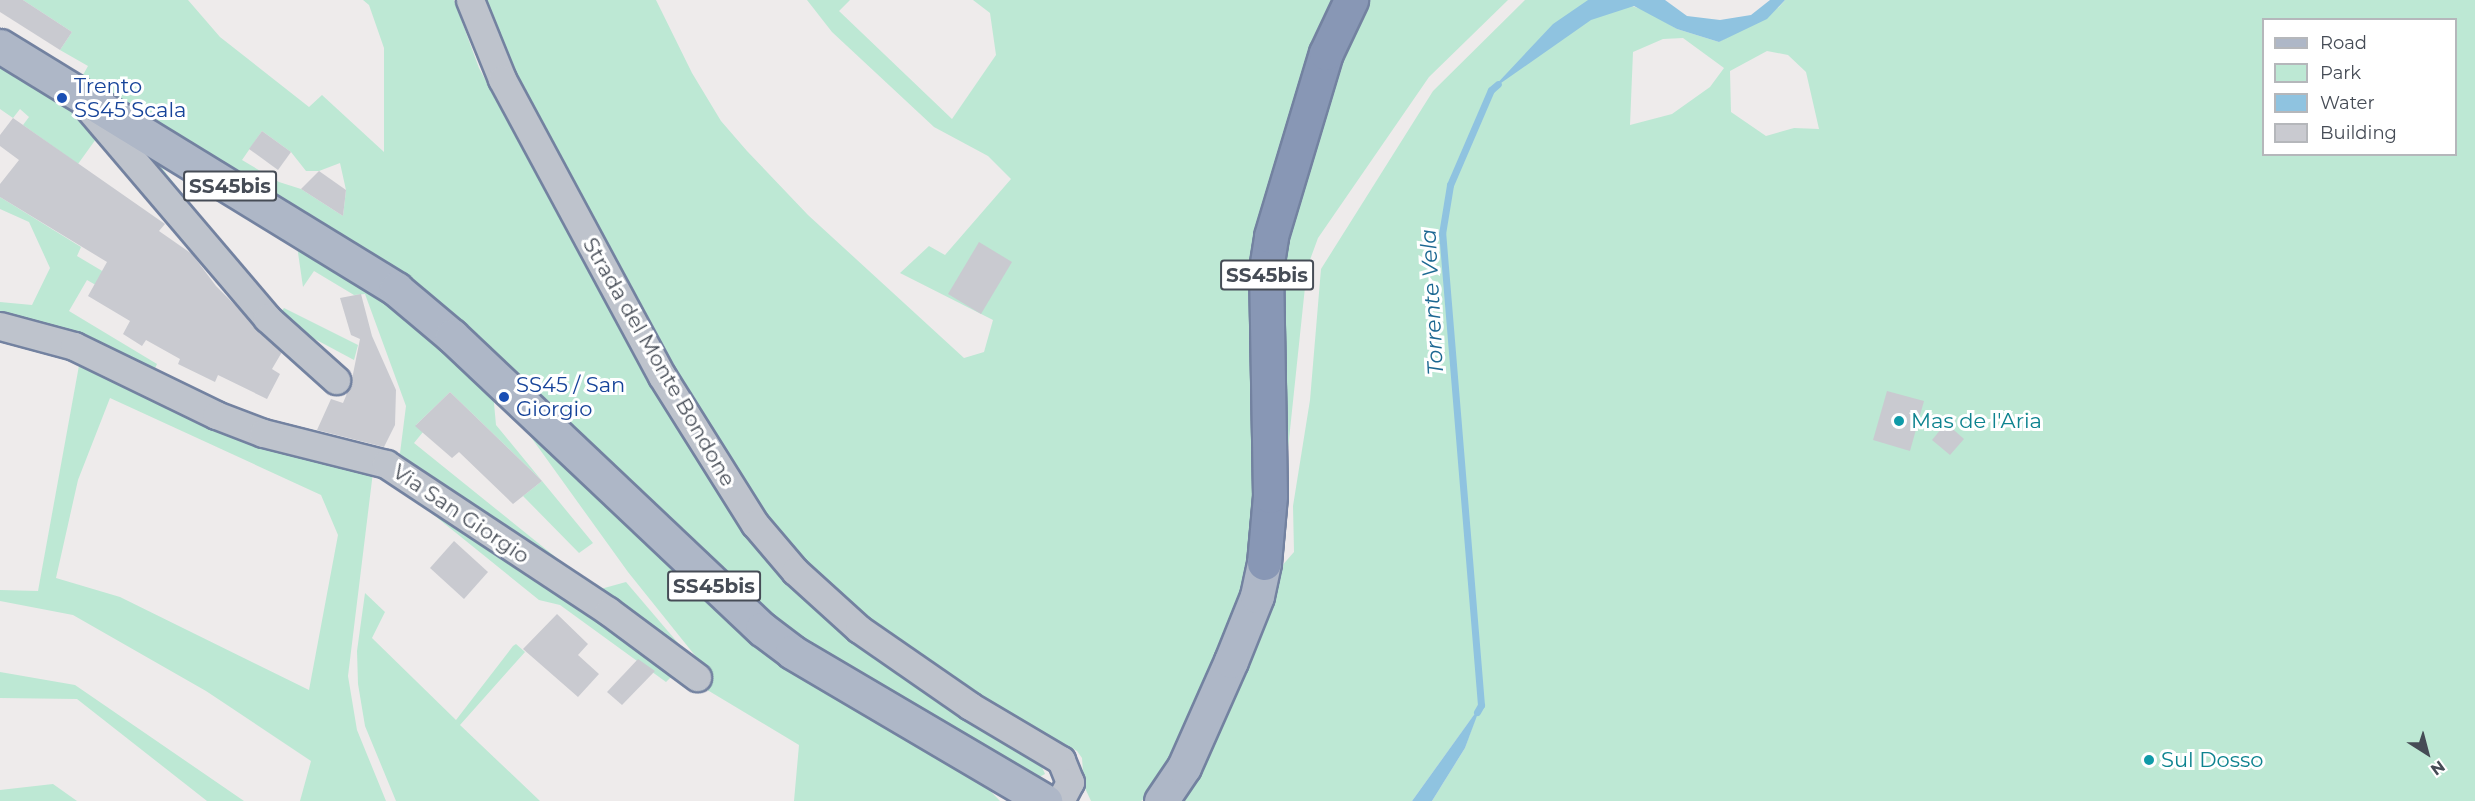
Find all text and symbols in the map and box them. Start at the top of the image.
legend [2262,18,2457,156]
text: Road [2320,32,2367,54]
text: Park [2320,62,2361,84]
place label: Trento SS45 Scala [74,73,186,123]
marker: Trento SS45 Scala [55,91,69,105]
text: Water [2320,92,2375,114]
text: Building [2320,122,2397,144]
road number: SS45bis [182,169,278,203]
water label: Torrente Vela [1415,228,1449,376]
street label: Strada del Monte Bondone [577,233,741,491]
road number: SS45bis [1219,258,1315,292]
place label: SS45 / San Giorgio [516,372,625,422]
marker: SS45 / San Giorgio [497,390,511,404]
place label: Mas de l'Aria [1911,408,2042,434]
marker: Mas de l'Aria [1892,414,1906,428]
street label: Via San Giorgio [388,459,534,569]
road number: SS45bis [666,569,762,603]
north arrow [2397,723,2457,783]
place label: Sul Dosso [2161,747,2263,773]
marker: Sul Dosso [2142,753,2156,767]
text: N [2427,756,2449,779]

